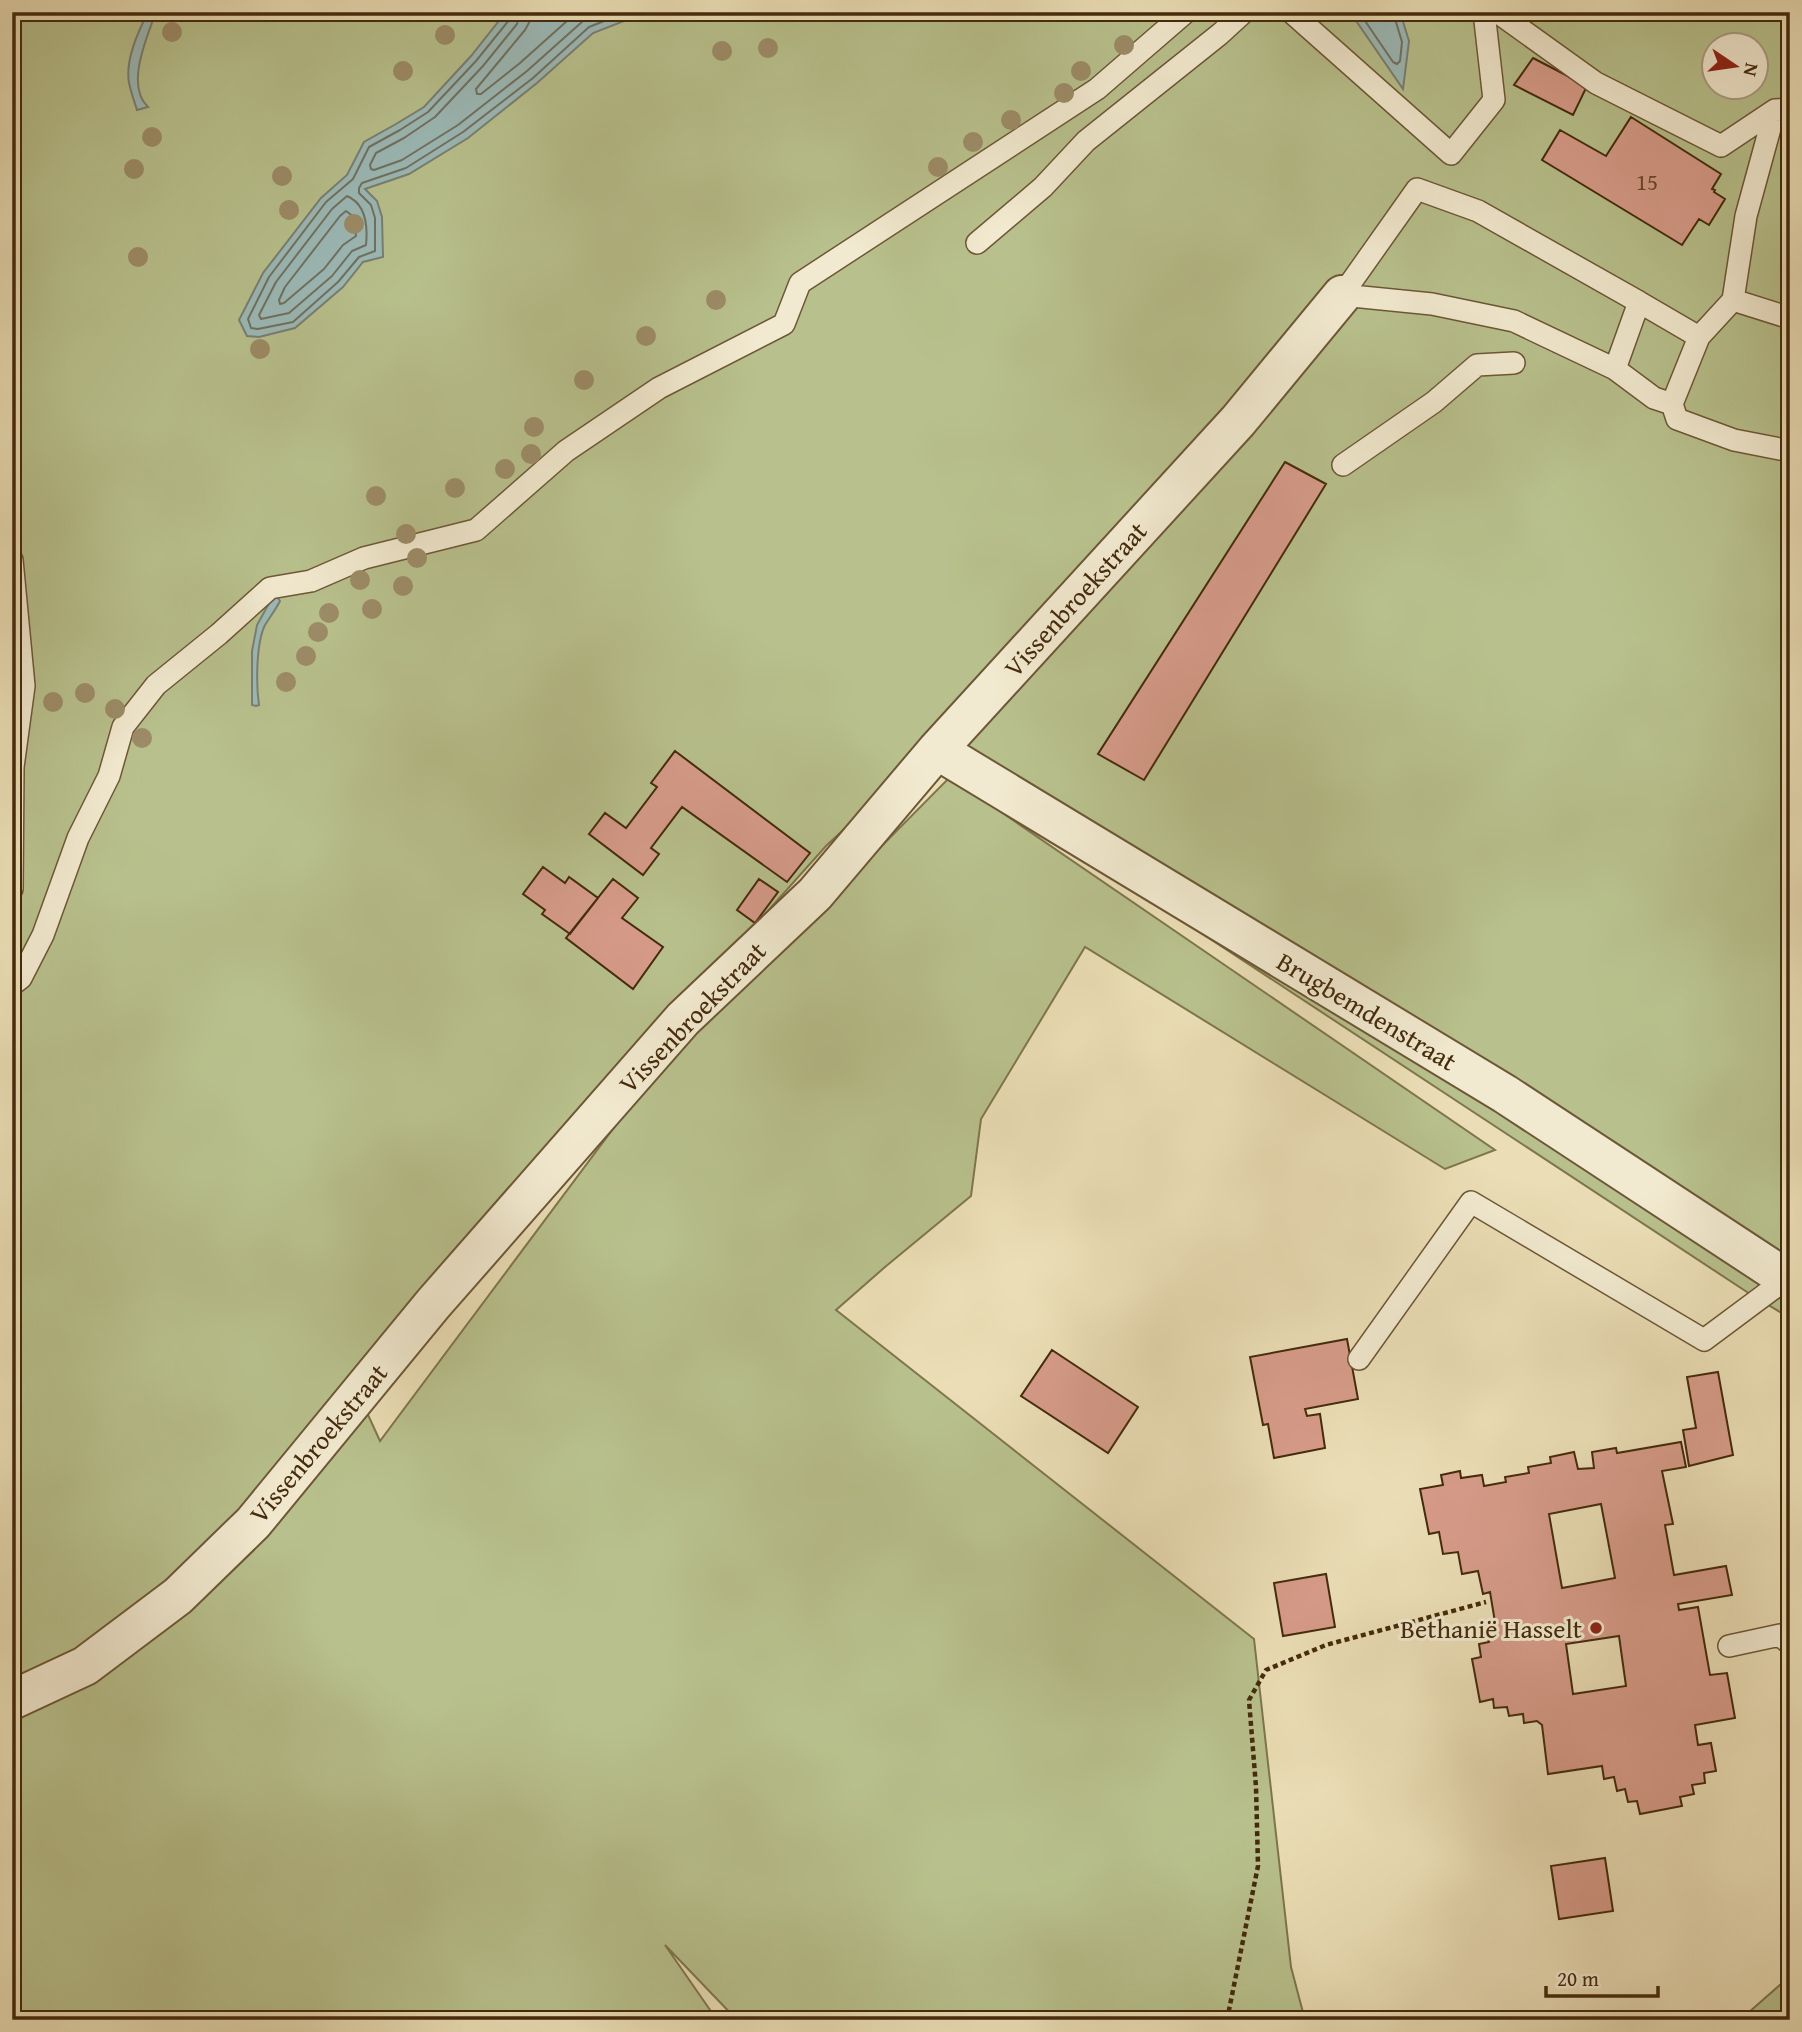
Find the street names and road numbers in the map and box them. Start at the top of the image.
street label: Vissenbroekstraat [994,512,1156,686]
street label: Vissenbroekstraat [609,932,775,1102]
street label: Brugbemdenstraat [1270,942,1464,1080]
street label: Vissenbroekstraat [239,1355,397,1531]

